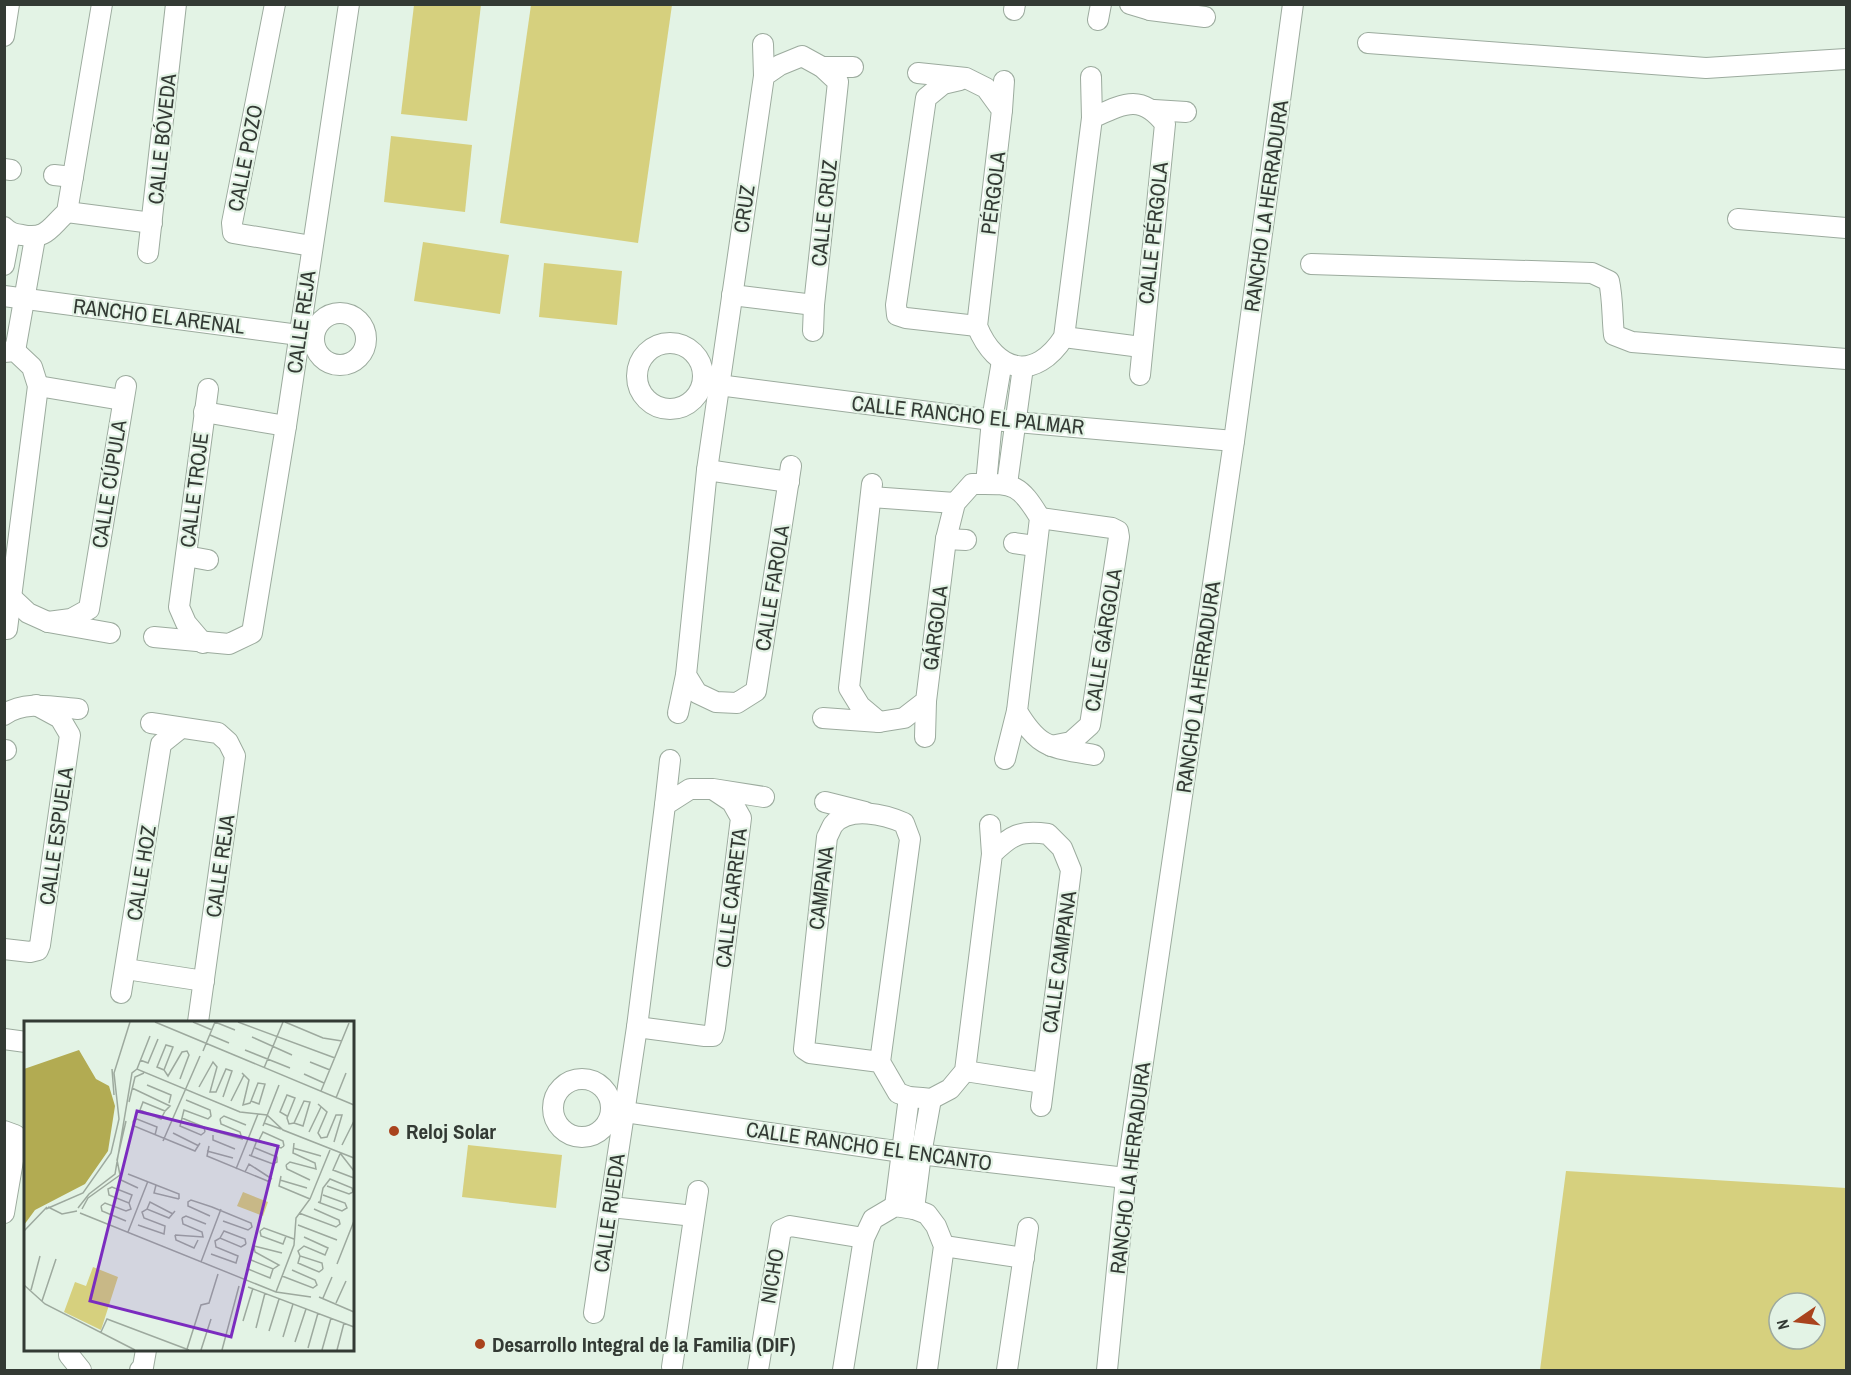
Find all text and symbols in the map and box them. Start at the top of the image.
street label: CALLE BÓVEDA [141,72,183,206]
street label: RANCHO LA HERRADURA [1237,98,1295,314]
street label: CALLE POZO [220,102,270,214]
street label: PÉRGOLA [974,149,1013,236]
street label: CALLE CRUZ [804,158,844,268]
street label: CALLE PÉRGOLA [1131,160,1175,305]
street label: CRUZ [726,183,762,235]
street label: CALLE REJA [279,268,323,375]
street label: RANCHO EL ARENAL [72,291,247,341]
street label: CALLE RANCHO EL PALMAR [850,388,1086,442]
street label: CALLE CÚPULA [85,417,134,550]
street label: CALLE TROJE [173,431,215,549]
street label: CALLE FAROLA [748,522,796,653]
street label: CALLE GÁRGOLA [1077,566,1129,714]
street label: RANCHO LA HERRADURA [1169,579,1227,795]
street label: GÁRGOLA [915,583,955,672]
street label: CALLE ESPUELA [32,765,80,907]
street label: CALLE REJA [198,812,242,919]
street label: CALLE HOZ [119,823,163,923]
street label: CALLE CARRETA [708,826,754,969]
street label: CAMPANA [801,844,841,931]
street label: CALLE CAMPANA [1035,889,1083,1035]
inset map [24,1021,354,1351]
street label: RANCHO LA HERRADURA [1103,1060,1157,1276]
street label: CALLE RANCHO EL ENCANTO [744,1114,994,1178]
place label: Reloj Solar [406,1117,496,1146]
marker: Reloj Solar [387,1124,401,1138]
street label: CALLE RUEDA [586,1151,632,1274]
street label: NICHO [753,1246,791,1306]
north arrow [1767,1291,1827,1351]
text: N [1771,1317,1794,1332]
place label: Desarrollo Integral de la Familia (DIF) [492,1330,796,1359]
marker: Desarrollo Integral de la Familia (DIF) [473,1337,487,1351]

